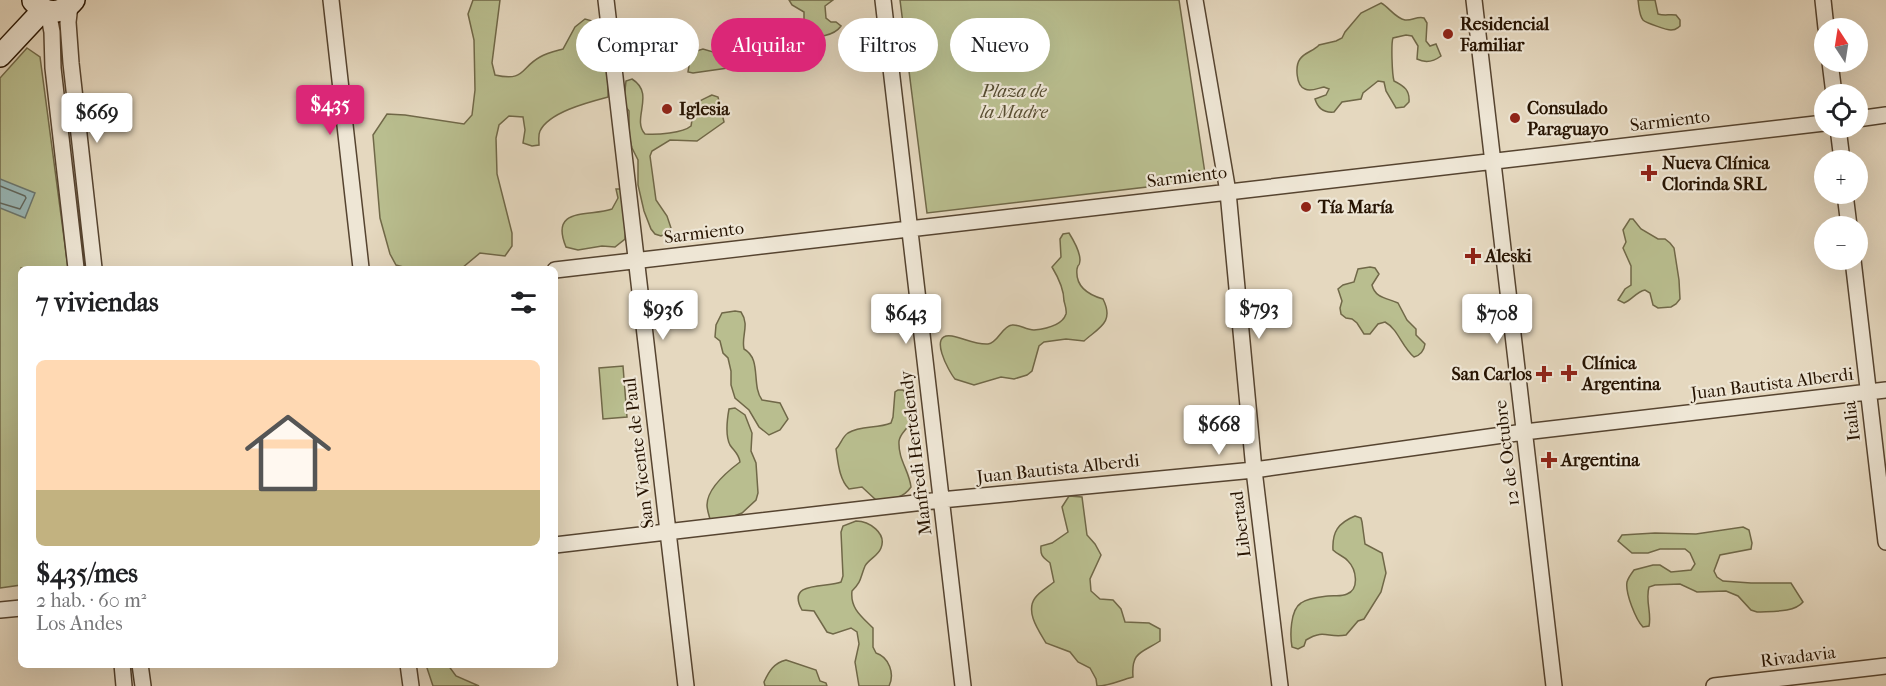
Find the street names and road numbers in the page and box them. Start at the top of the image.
street label: Sarmiento [1629,106,1711,136]
street label: Sarmiento [1146,162,1228,192]
street label: Sarmiento [663,218,745,248]
street label: Juan Bautista Alberdi [1687,364,1855,405]
street label: Manfredi Hertelendy [895,368,937,537]
street label: San Vicente de Paul [619,376,659,530]
street label: 12 de Octubre [1490,399,1524,507]
street label: Italia [1839,399,1865,442]
street label: Juan Bautista Alberdi [973,450,1141,488]
street label: Libertad [1226,489,1255,558]
street label: Rivadavia [1759,642,1838,672]

